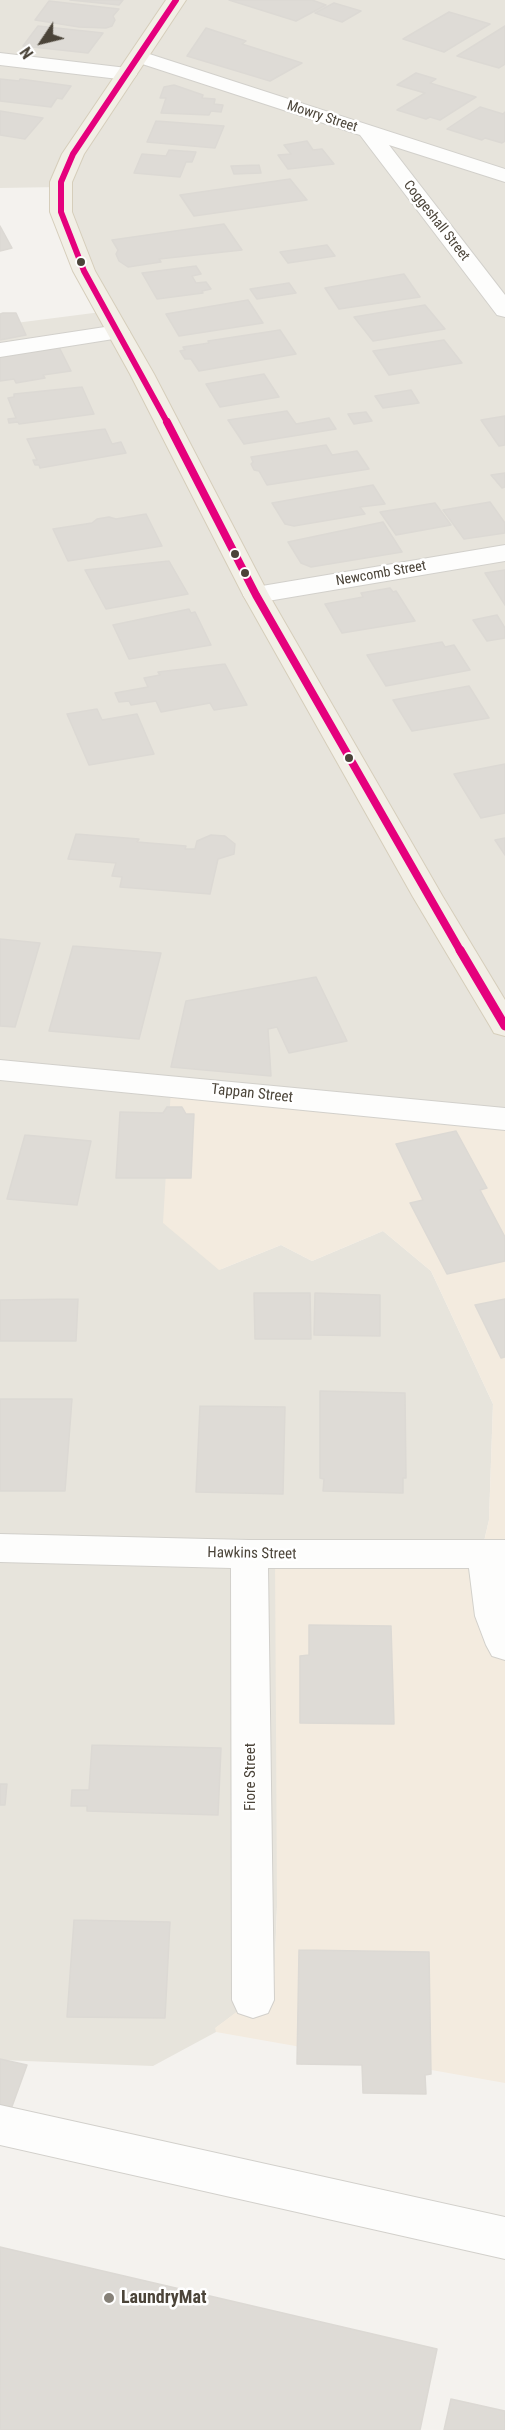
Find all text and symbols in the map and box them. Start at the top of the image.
north arrow [12,12,72,72]
text: N [16,43,37,62]
street label: Mowry Street [285,98,359,136]
street label: Coggeshall Street [399,177,473,265]
unlabelled marker [75,256,87,268]
unlabelled marker [229,548,241,560]
street label: Newcomb Street [335,558,427,590]
unlabelled marker [239,567,251,579]
unlabelled marker [343,752,355,764]
street label: Tappan Street [210,1081,294,1107]
street label: Hawkins Street [207,1544,297,1564]
street label: Fiore Street [242,1743,260,1811]
place label: LaundryMat [121,2287,207,2309]
marker: LaundryMat [102,2291,116,2305]

